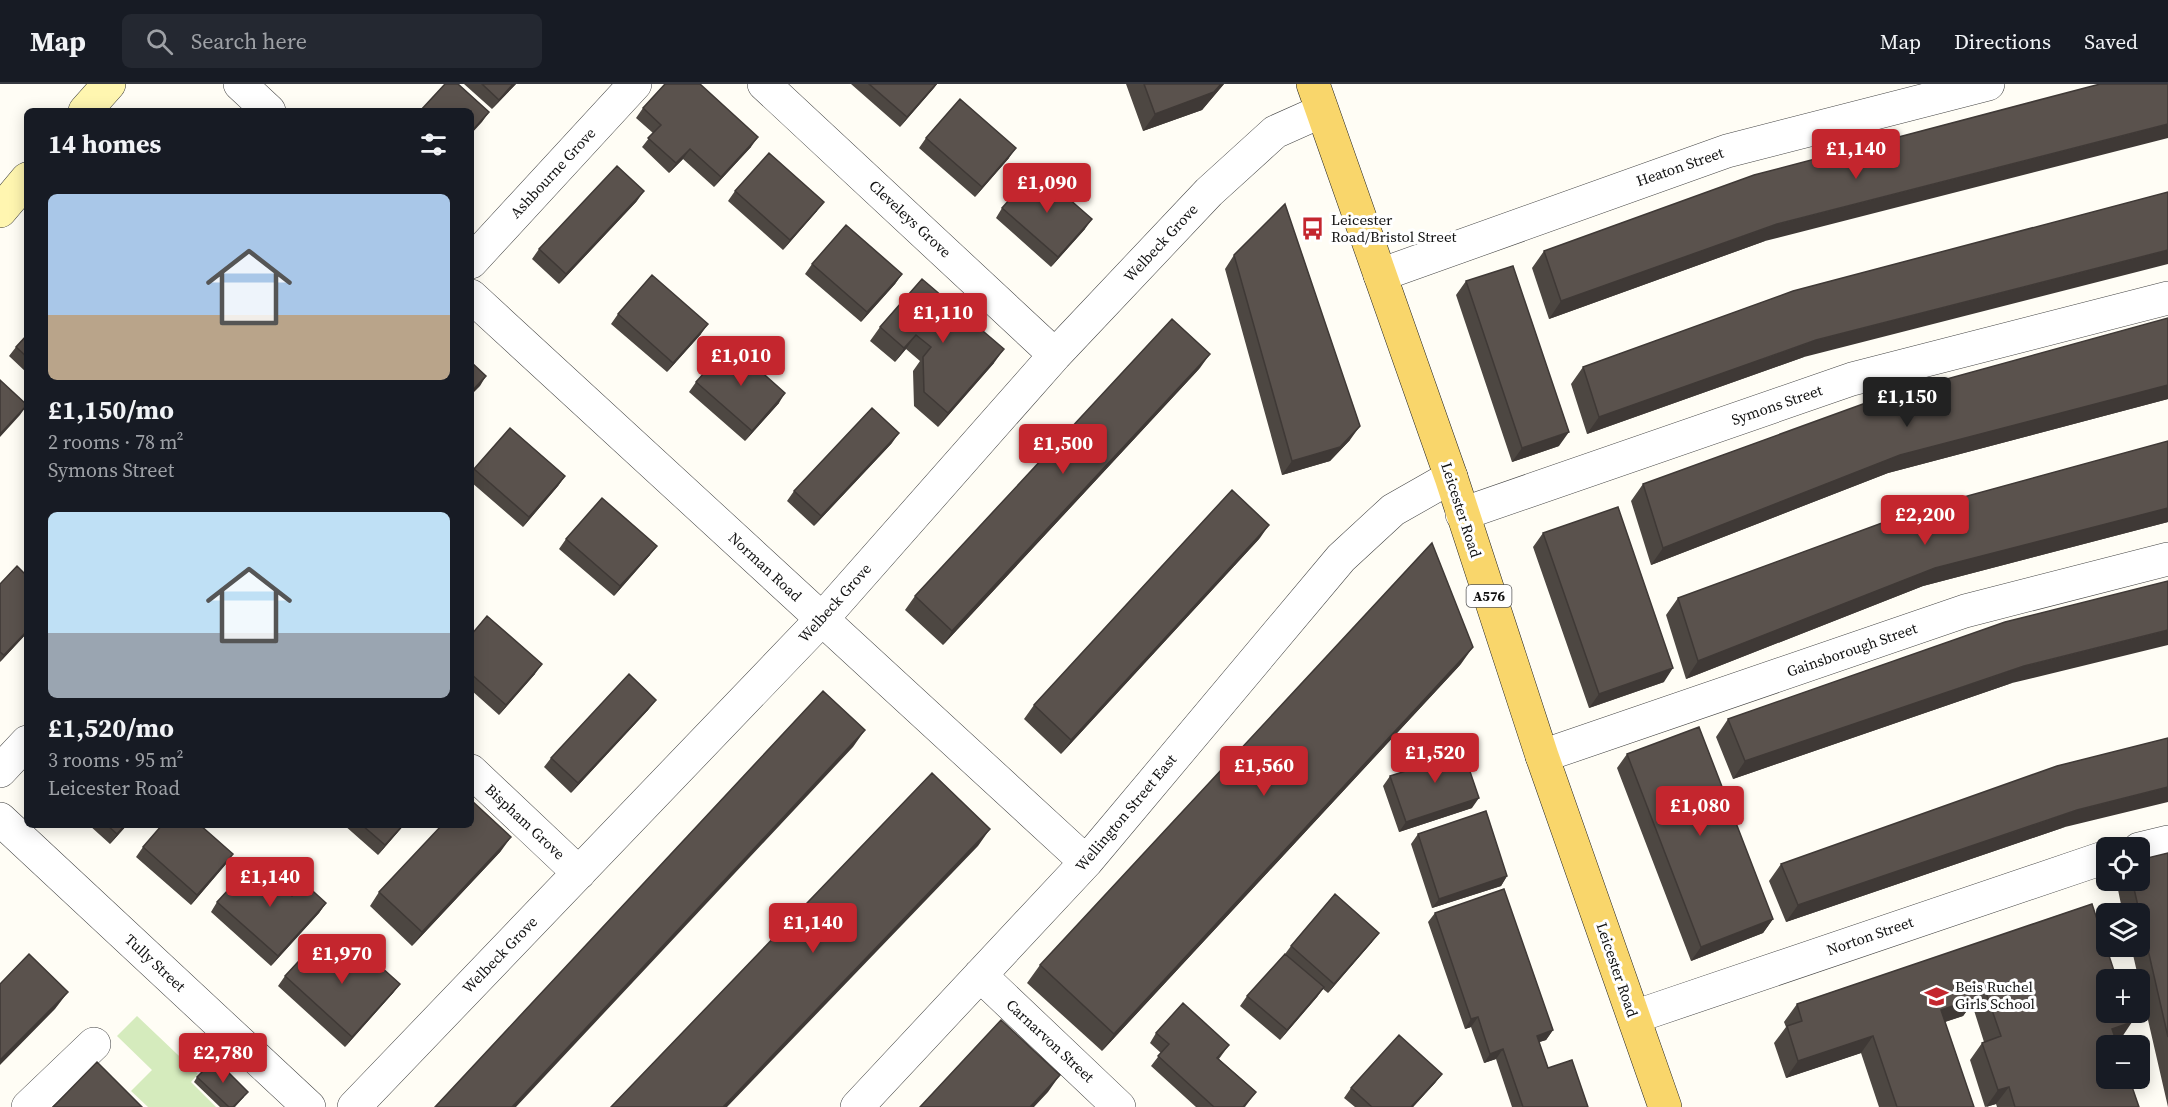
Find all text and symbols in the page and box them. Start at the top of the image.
search box [122,14,542,68]
text: Map [30,22,86,60]
icon: search [143,25,176,58]
text: Search here [191,26,307,56]
text: Map [1880,27,1921,56]
text: Directions [1954,27,2051,56]
text: Saved [2084,27,2138,56]
street label: Ashbourne Grove [505,122,600,223]
text: 14 homes [48,126,161,162]
icon: filters [417,128,450,161]
pin: £1,140 [1807,129,1905,180]
text: £1,140 [1826,134,1886,162]
street label: Heaton Street [1633,142,1726,191]
pin: £1,090 [998,163,1096,214]
text: £1,090 [1017,168,1077,196]
street label: Cleveleys Grove [865,175,956,262]
street label: Welbeck Grove [1119,199,1203,286]
place label: Leicester Road/Bristol Street [1331,209,1457,247]
bus stop icon: Leicester Road/Bristol Street [1300,216,1326,242]
icon: home [195,233,303,341]
pin: £1,110 [894,293,992,344]
text: £1,110 [913,298,973,326]
pin: £1,010 [692,336,790,387]
text: £1,010 [711,341,771,369]
pin: £1,150 [1858,377,1956,428]
street label: Symons Street [1729,379,1825,430]
text: £1,150 [1877,382,1937,410]
text: £1,150/mo [48,392,174,428]
pin: £1,500 [1014,424,1112,475]
text: 2 rooms · 78 m² [48,428,184,456]
text: £1,500 [1033,429,1093,457]
text: Symons Street [48,456,174,484]
street label: Leicester Road [1436,460,1487,561]
pin: £2,200 [1876,495,1974,546]
text: £2,200 [1895,500,1955,528]
street label: Norman Road [724,527,807,606]
icon: home [195,551,303,659]
street label: Welbeck Grove [793,558,876,647]
road number: A576 [1466,585,1512,607]
street label: Gainsborough Street [1784,617,1920,682]
text: £1,520/mo [48,710,174,746]
pin: £1,520 [1386,733,1484,784]
text: £1,520 [1405,738,1465,766]
text: 3 rooms · 95 m² [48,746,184,774]
pin: £1,560 [1215,746,1313,797]
street label: Wellington Street East [1070,749,1181,876]
text: £1,560 [1234,751,1294,779]
text: Leicester Road [48,774,180,802]
street label: Bispham Grove [481,779,570,864]
pin: £1,080 [1651,786,1749,837]
text: £1,080 [1670,791,1730,819]
map controls [2096,837,2150,1089]
button: locate [2096,837,2150,891]
pin: £1,140 [221,857,319,908]
text: £1,140 [240,862,300,890]
pin: £1,140 [764,903,862,954]
button: layers [2096,903,2150,957]
text: £1,140 [783,908,843,936]
street label: Welbeck Grove [457,911,542,998]
street label: Norton Street [1824,911,1916,960]
street label: Leicester Road [1591,920,1644,1020]
street label: Tully Street [120,929,190,996]
pin: £1,970 [293,934,391,985]
text: £1,970 [312,939,372,967]
button: + [2096,969,2150,1023]
place label: Beis Ruchel Girls School [1955,976,2036,1014]
school or university icon: Beis Ruchel Girls School [1924,983,1950,1009]
street label: Carnarvon Street [1002,994,1099,1087]
pin: £2,780 [174,1033,272,1084]
button: − [2096,1035,2150,1089]
text: £2,780 [193,1038,253,1066]

